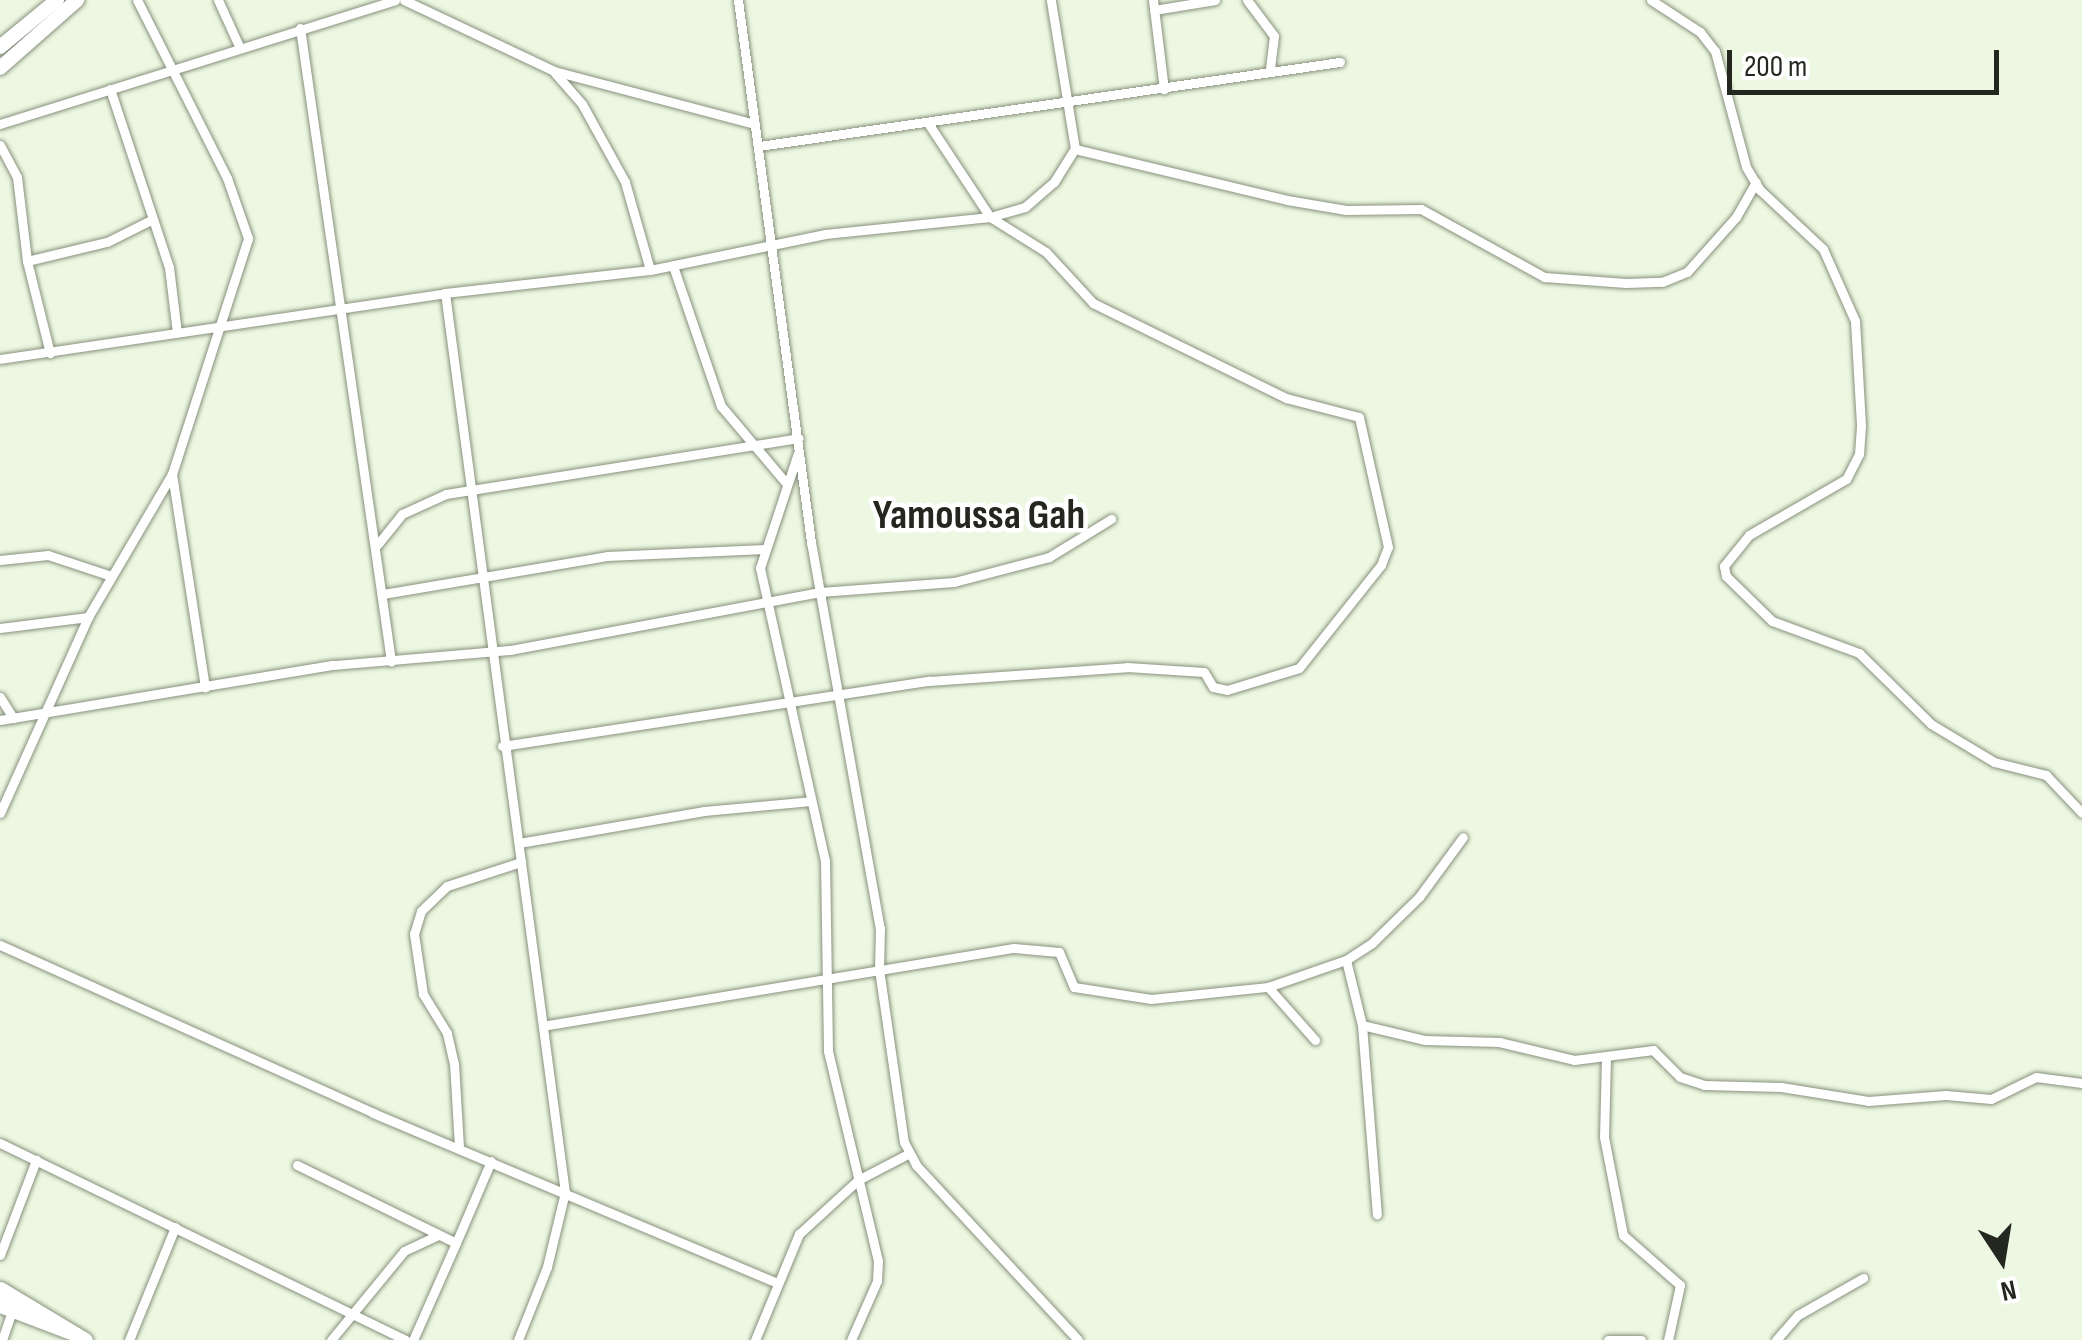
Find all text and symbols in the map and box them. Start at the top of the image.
scale bar [1732,30,2004,92]
text: 200 m [1744,49,1807,85]
district label: Yamoussa Gah [873,491,1085,541]
north arrow [1952,1210,2052,1310]
text: N [1998,1272,2019,1308]

